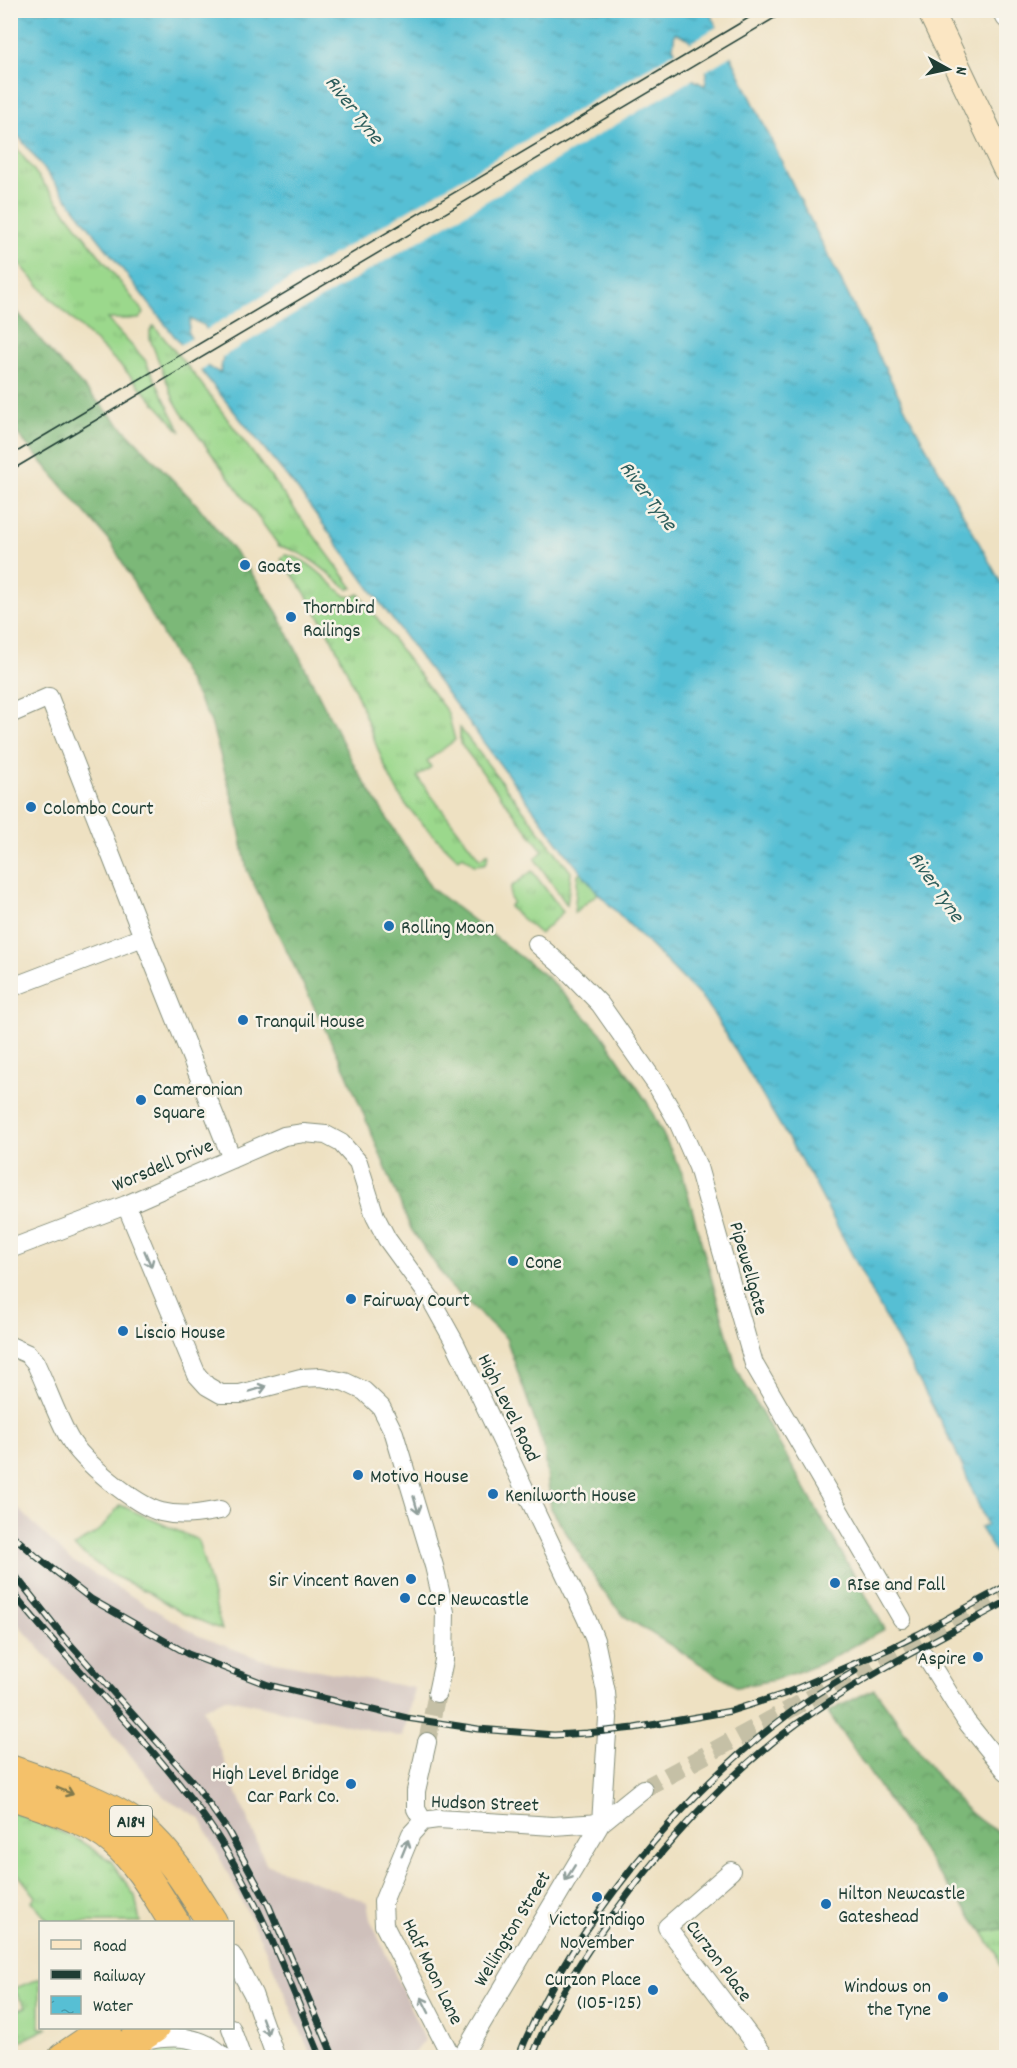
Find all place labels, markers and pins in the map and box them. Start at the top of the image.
place label: Goats [257,554,301,582]
marker: Goats [238,558,252,572]
place label: Thornbird Railings [303,595,375,646]
marker: Thornbird Railings [284,610,298,624]
place label: Colombo Court [43,796,154,824]
marker: Colombo Court [24,800,38,814]
place label: Rolling Moon [401,915,494,943]
marker: Rolling Moon [382,919,396,933]
place label: Tranquil House [255,1009,365,1037]
marker: Tranquil House [236,1013,250,1027]
place label: Cameronian Square [153,1077,243,1128]
marker: Cameronian Square [134,1093,148,1107]
place label: Cone [525,1250,562,1278]
marker: Cone [506,1254,520,1268]
place label: Fairway Court [363,1288,470,1316]
marker: Fairway Court [344,1292,358,1306]
place label: Liscio House [135,1320,226,1348]
marker: Liscio House [116,1324,130,1338]
place label: Motivo House [370,1464,469,1492]
marker: Motivo House [351,1468,365,1482]
place label: Kenilworth House [505,1483,636,1511]
marker: Kenilworth House [486,1487,500,1501]
place label: Sir Vincent Raven [268,1568,399,1596]
marker: Sir Vincent Raven [404,1572,418,1586]
place label: RIse and Fall [847,1572,945,1600]
marker: RIse and Fall [828,1576,842,1590]
place label: CCP Newcastle [417,1587,529,1615]
marker: CCP Newcastle [398,1591,412,1605]
place label: Aspire [918,1646,966,1674]
marker: Aspire [971,1650,985,1664]
place label: High Level Bridge Car Park Co. [212,1761,339,1812]
marker: High Level Bridge Car Park Co. [344,1777,358,1791]
place label: Hilton Newcastle Gateshead [838,1881,965,1932]
marker: Victor Indigo November [590,1890,604,1904]
marker: Hilton Newcastle Gateshead [819,1897,833,1911]
place label: Victor Indigo November [549,1907,645,1958]
place label: Curzon Place (105-125) [545,1967,641,2018]
place label: Windows on the Tyne [844,1974,931,2025]
marker: Curzon Place (105-125) [646,1983,660,1997]
marker: Windows on the Tyne [936,1990,950,2004]

